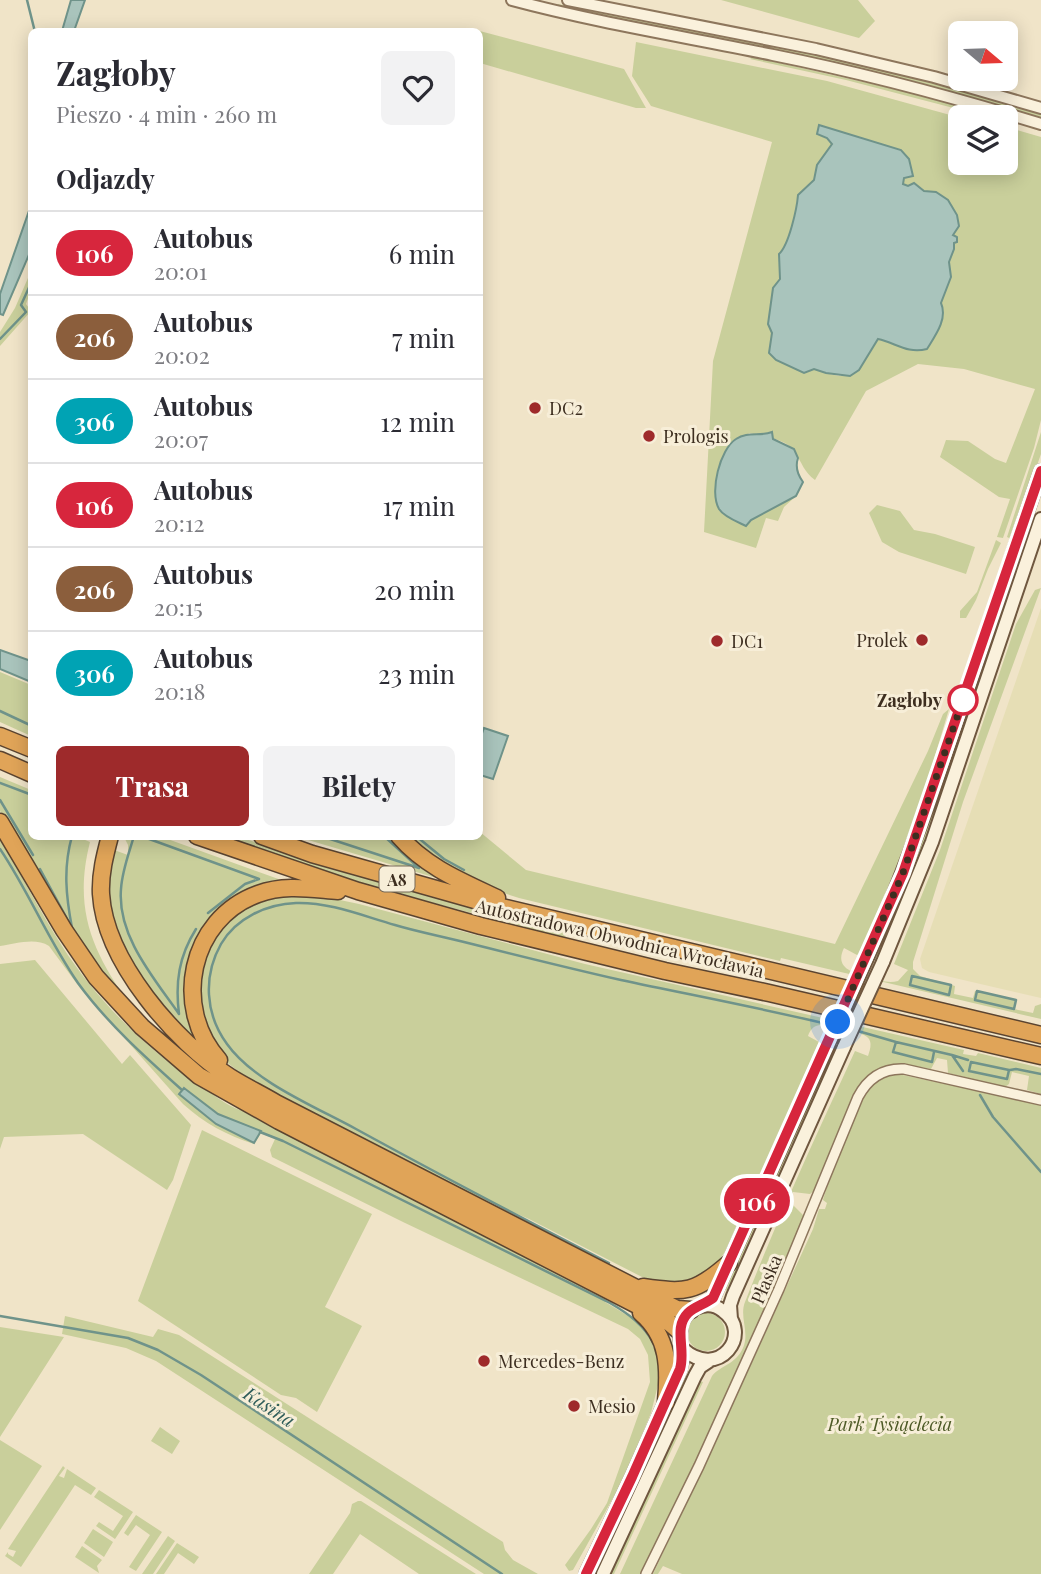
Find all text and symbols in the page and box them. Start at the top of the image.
north arrow [948,21,1018,91]
map controls [948,21,1018,175]
text: Zagłoby [56,50,176,94]
button: heart [381,51,455,125]
text: Pieszo · 4 min · 260 m [56,98,277,129]
button: layers [948,105,1018,175]
text: Odjazdy [56,161,155,196]
text: Autobus [154,220,253,255]
text: 6 min [389,236,455,271]
text: 106 [75,237,114,269]
text: 20:01 [154,255,207,286]
text: Autobus [154,304,253,339]
text: 7 min [392,320,455,355]
text: 206 [74,321,115,353]
text: 20:02 [154,339,210,370]
text: Autobus [154,388,253,423]
place label: DC2 [549,396,583,420]
marker: DC2 [527,400,543,416]
text: 12 min [380,404,455,439]
text: 306 [74,405,115,437]
text: 20:07 [154,423,208,454]
place label: Prologis [663,424,729,448]
marker: Prologis [641,428,657,444]
text: Autobus [154,472,253,507]
text: 17 min [382,488,455,523]
text: 106 [75,489,114,521]
text: 20:12 [154,507,204,538]
text: Autobus [154,556,253,591]
text: 20 min [374,572,455,607]
text: 206 [74,573,115,605]
text: 20:15 [154,591,203,622]
place label: Prolek [856,628,908,652]
place label: DC1 [731,629,763,653]
marker: Prolek [914,632,930,648]
marker: DC1 [709,633,725,649]
text: Autobus [154,640,253,675]
text: 23 min [378,656,455,691]
text: 306 [74,657,115,689]
text: 20:18 [154,675,205,706]
marker: Zagłoby [948,685,978,715]
place label: Zagłoby [877,688,943,712]
button: Trasa [56,746,249,826]
button: Bilety [263,746,455,826]
road number: A8 [380,866,414,892]
street label: Autostradowa Obwodnica Wrocławia [473,893,766,983]
your location [820,1004,855,1039]
line badge: 106 [717,1178,797,1224]
text: 106 [738,1185,776,1217]
street label: Płaska [745,1251,787,1307]
place label: Mercedes-Benz [498,1349,624,1373]
marker: Mercedes-Benz [476,1353,492,1369]
water label: Kasina [238,1379,301,1432]
place label: Mesio [588,1394,636,1418]
marker: Mesio [566,1398,582,1414]
park label: Park Tysiąclecia [827,1412,952,1436]

